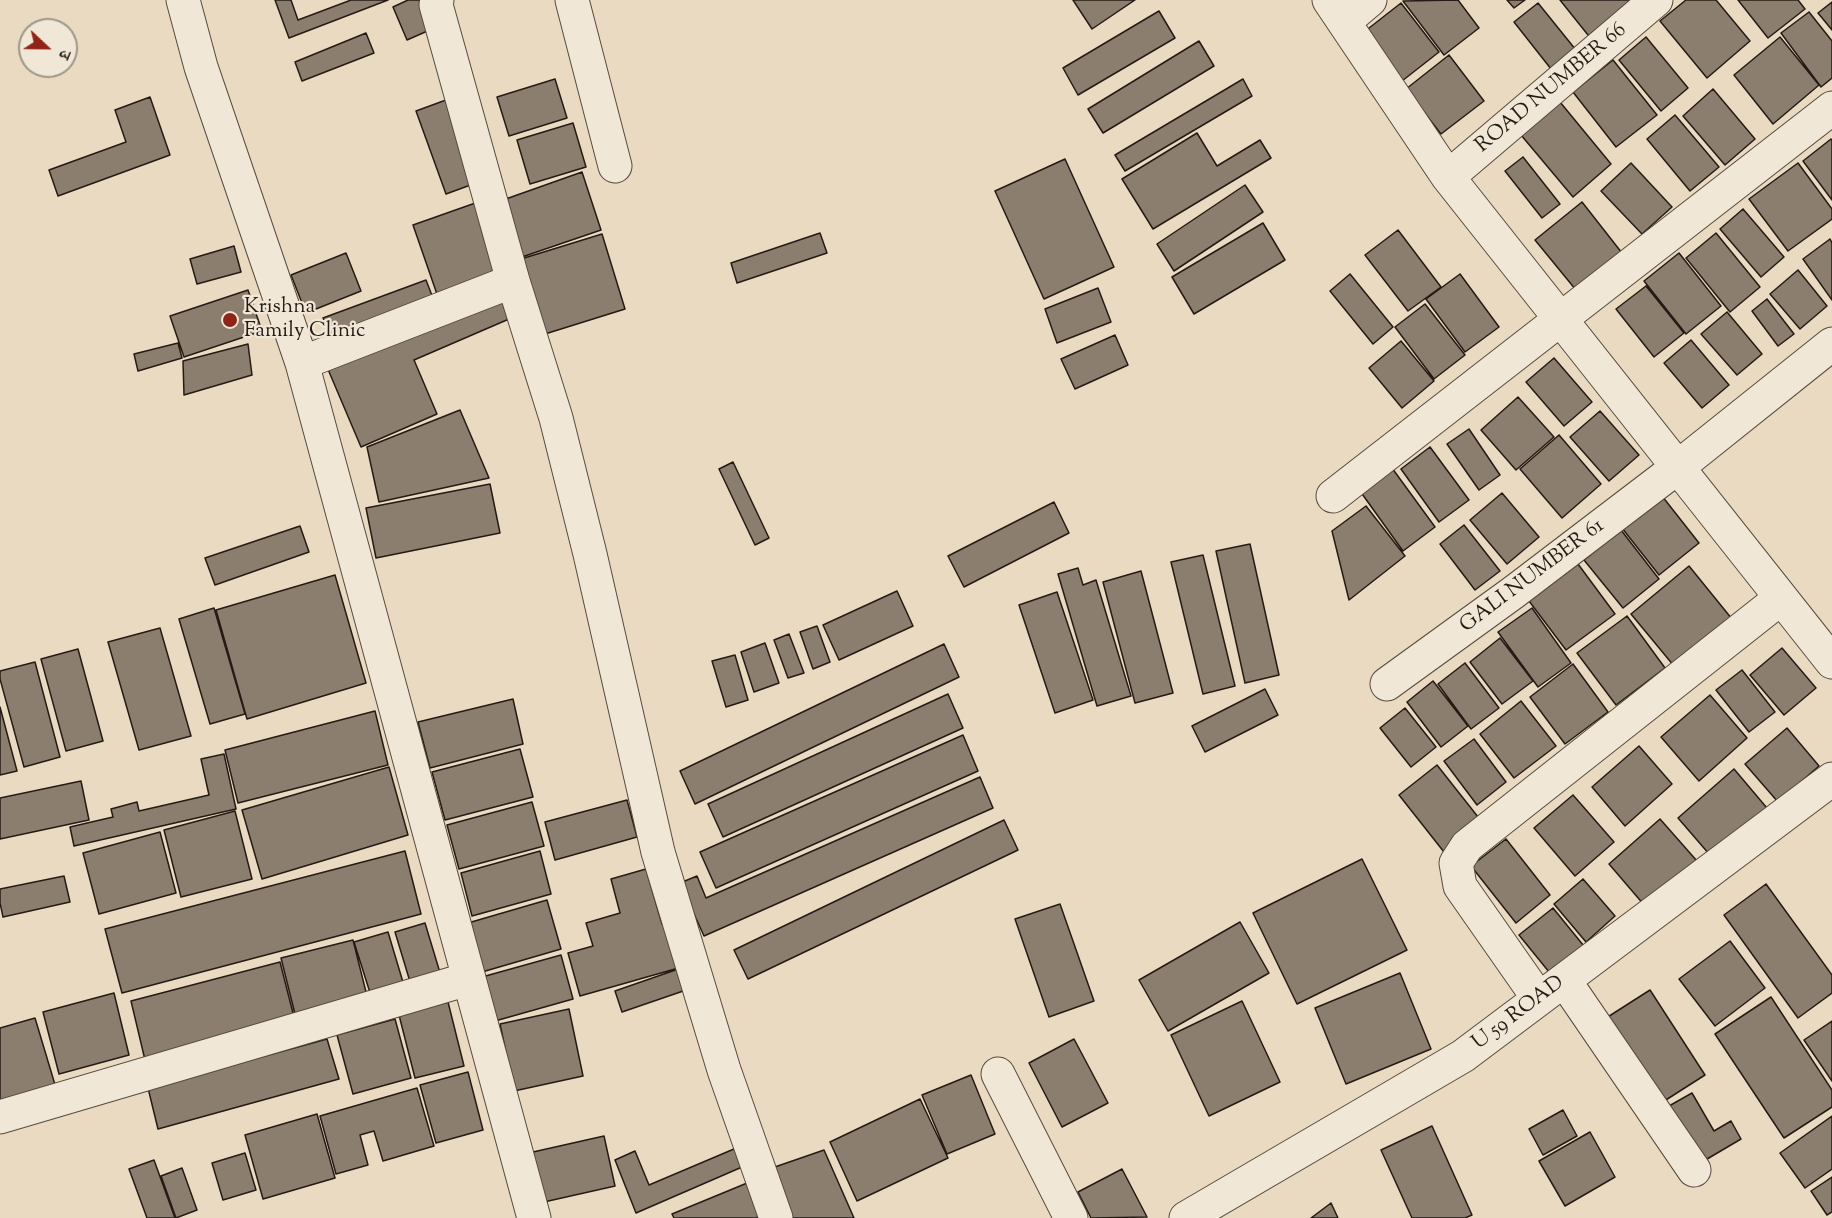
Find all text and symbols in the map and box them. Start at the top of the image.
north arrow [18,18,78,78]
street label: ROAD NUMBER 66 [1472,19,1632,159]
text: उ [51,46,75,62]
place label: Krishna Family Clinic [244,295,365,345]
marker: Krishna Family Clinic [221,311,239,329]
street label: GALI NUMBER 61 [1456,515,1610,639]
street label: U 59 ROAD [1468,971,1570,1057]

